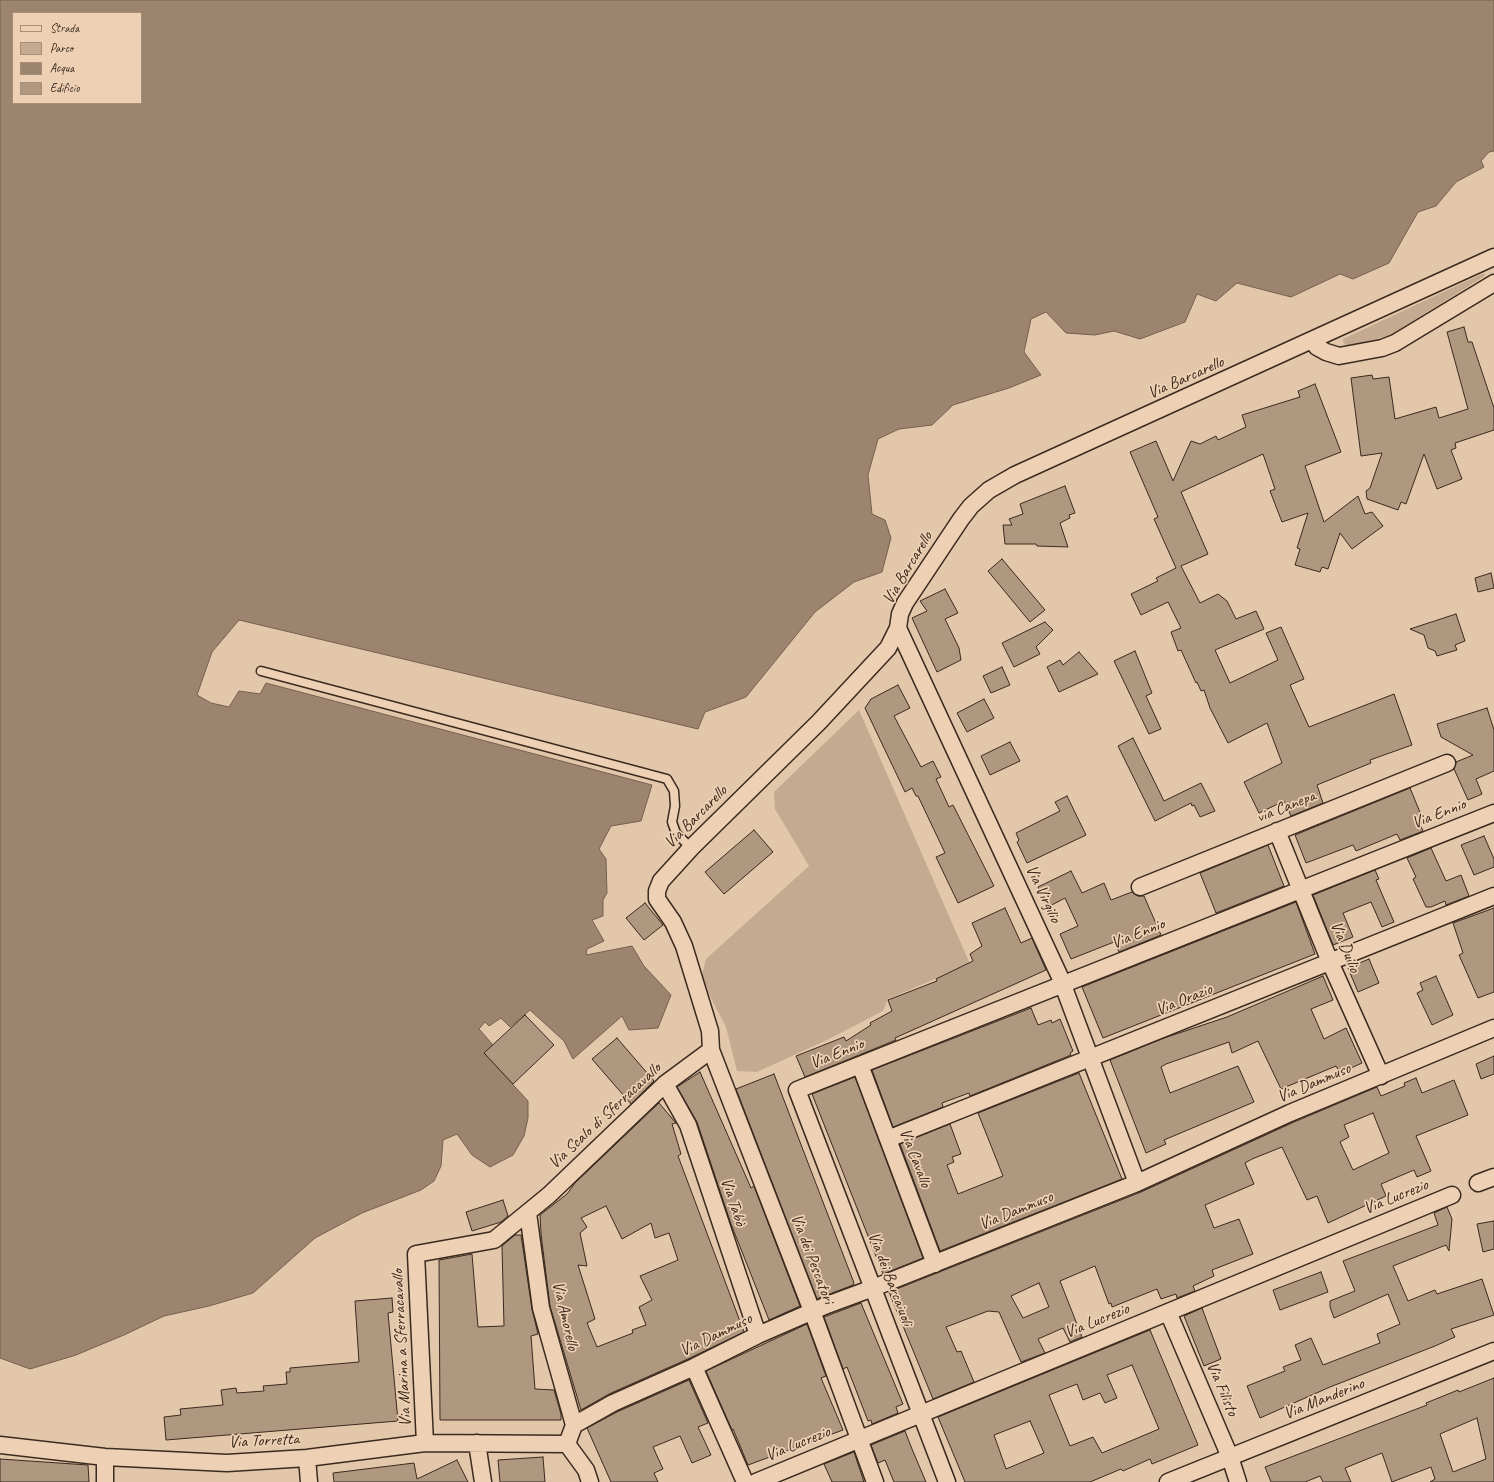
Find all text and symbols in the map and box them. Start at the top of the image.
legend [12,12,142,104]
text: Strada [50,20,79,36]
text: Parco [50,40,73,56]
text: Acqua [50,60,74,76]
text: Edificio [50,80,80,96]
street label: Via Barcarello [1145,352,1227,404]
street label: Via Barcarello [878,528,938,608]
street label: Via Barcarello [660,781,732,853]
street label: via Canepa [1253,786,1319,828]
street label: Via Ennio [1409,794,1469,834]
street label: Via Virgilio [1021,862,1065,926]
street label: Via Ennio [1108,914,1168,954]
street label: Via Duilio [1325,918,1365,976]
street label: Via Orazio [1153,980,1215,1020]
street label: Via Ennio [807,1034,867,1074]
street label: Via Dammuso [1274,1058,1354,1108]
street label: Via Scalo di Sferracavallo [544,1059,666,1173]
street label: Via Cavallo [894,1126,936,1190]
street label: Via Tabò [716,1175,750,1229]
street label: Via Lucrezio [1361,1175,1431,1219]
street label: Via Dammuso [976,1187,1056,1235]
street label: Via dei Pescatori [786,1211,838,1307]
street label: Via dei Barcaiuoli [863,1229,917,1329]
street label: Via Marina a Sferracavallo [388,1269,416,1427]
street label: Via Amorello [547,1279,583,1353]
street label: Via Lucrezio [1062,1299,1132,1343]
street label: Via Dammuso [677,1309,755,1361]
street label: Via Filisto [1201,1359,1243,1419]
street label: Via Manderino [1281,1374,1367,1424]
street label: Via Lucrezio [763,1422,833,1466]
street label: Via Torretta [228,1429,300,1453]

